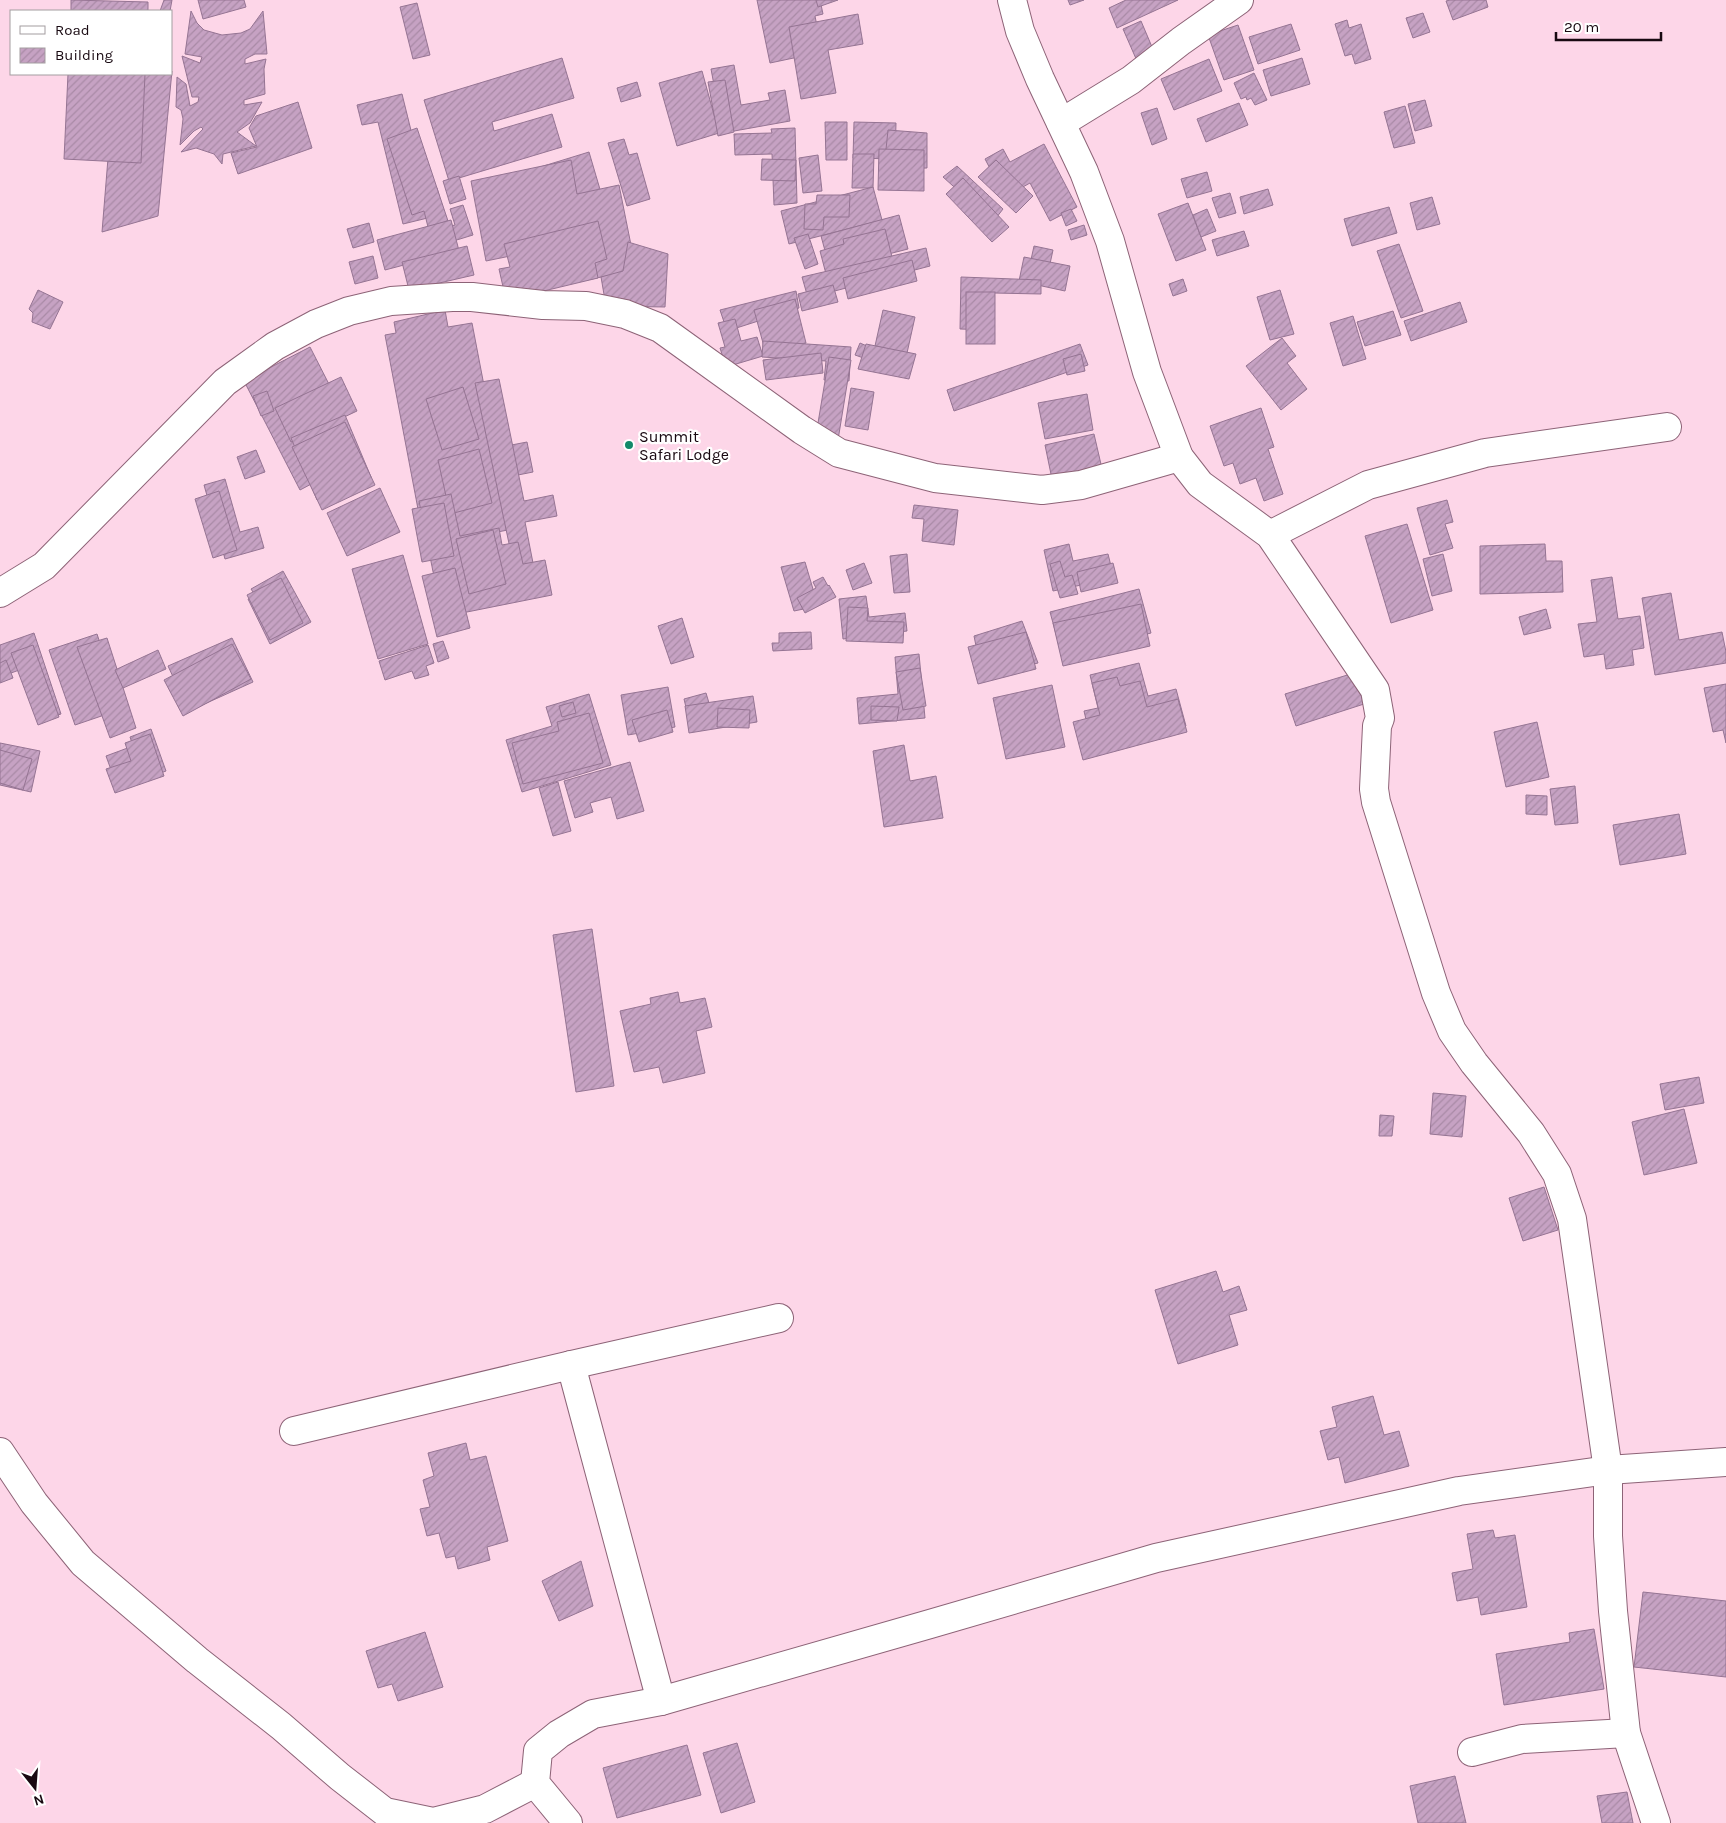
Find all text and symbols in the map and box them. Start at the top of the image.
legend [10,10,172,75]
scale bar [1556,10,1661,42]
text: 20 m [1564,18,1599,36]
text: Road [55,21,90,39]
text: Building [55,46,113,64]
place label: Summit Safari Lodge [639,427,729,464]
marker: Summit Safari Lodge [623,439,635,451]
north arrow [10,1763,60,1813]
text: N [31,1790,46,1810]

